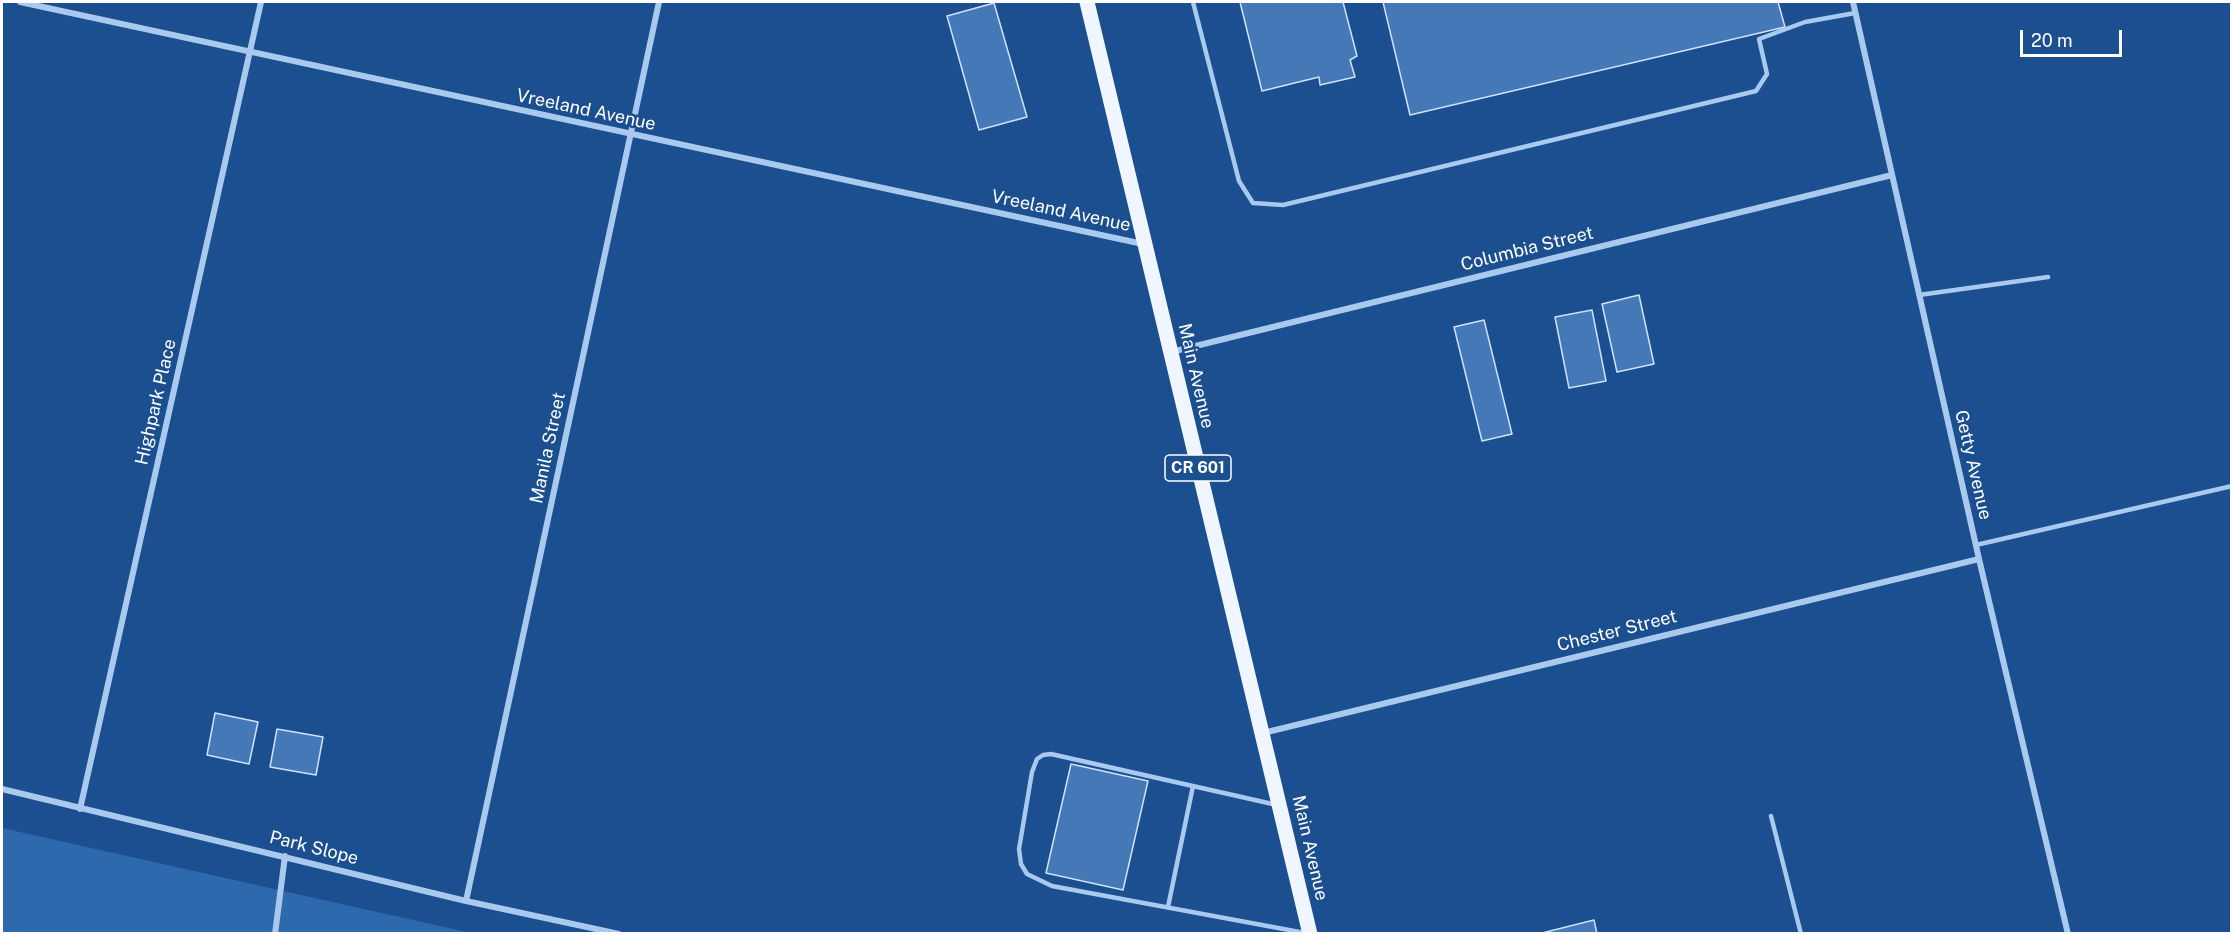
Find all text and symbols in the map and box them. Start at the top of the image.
scale bar [2023,18,2125,56]
text: 20 m [2031,30,2073,51]
street label: Vreeland Avenue [514,85,658,135]
street label: Vreeland Avenue [989,186,1133,236]
street label: Columbia Street [1458,222,1596,276]
street label: Main Avenue [1173,321,1219,431]
street label: Highpark Place [131,337,181,467]
street label: Manila Street [526,390,570,506]
street label: Getty Avenue [1950,408,1996,522]
road number: CR 601 [1165,455,1231,481]
street label: Chester Street [1555,606,1679,656]
street label: Main Avenue [1287,793,1333,903]
street label: Park Slope [267,827,361,869]

